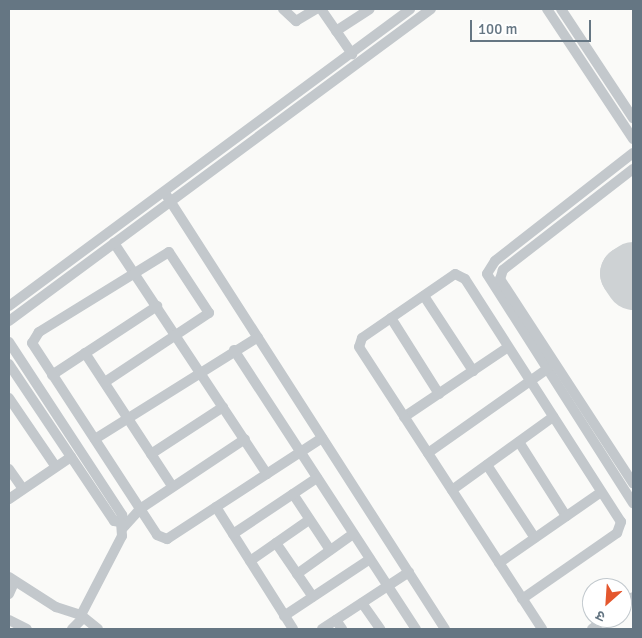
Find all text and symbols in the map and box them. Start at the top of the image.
scale bar [472,10,593,42]
text: 100 m [478,20,518,38]
north arrow [582,578,632,628]
text: उ [593,607,608,625]

